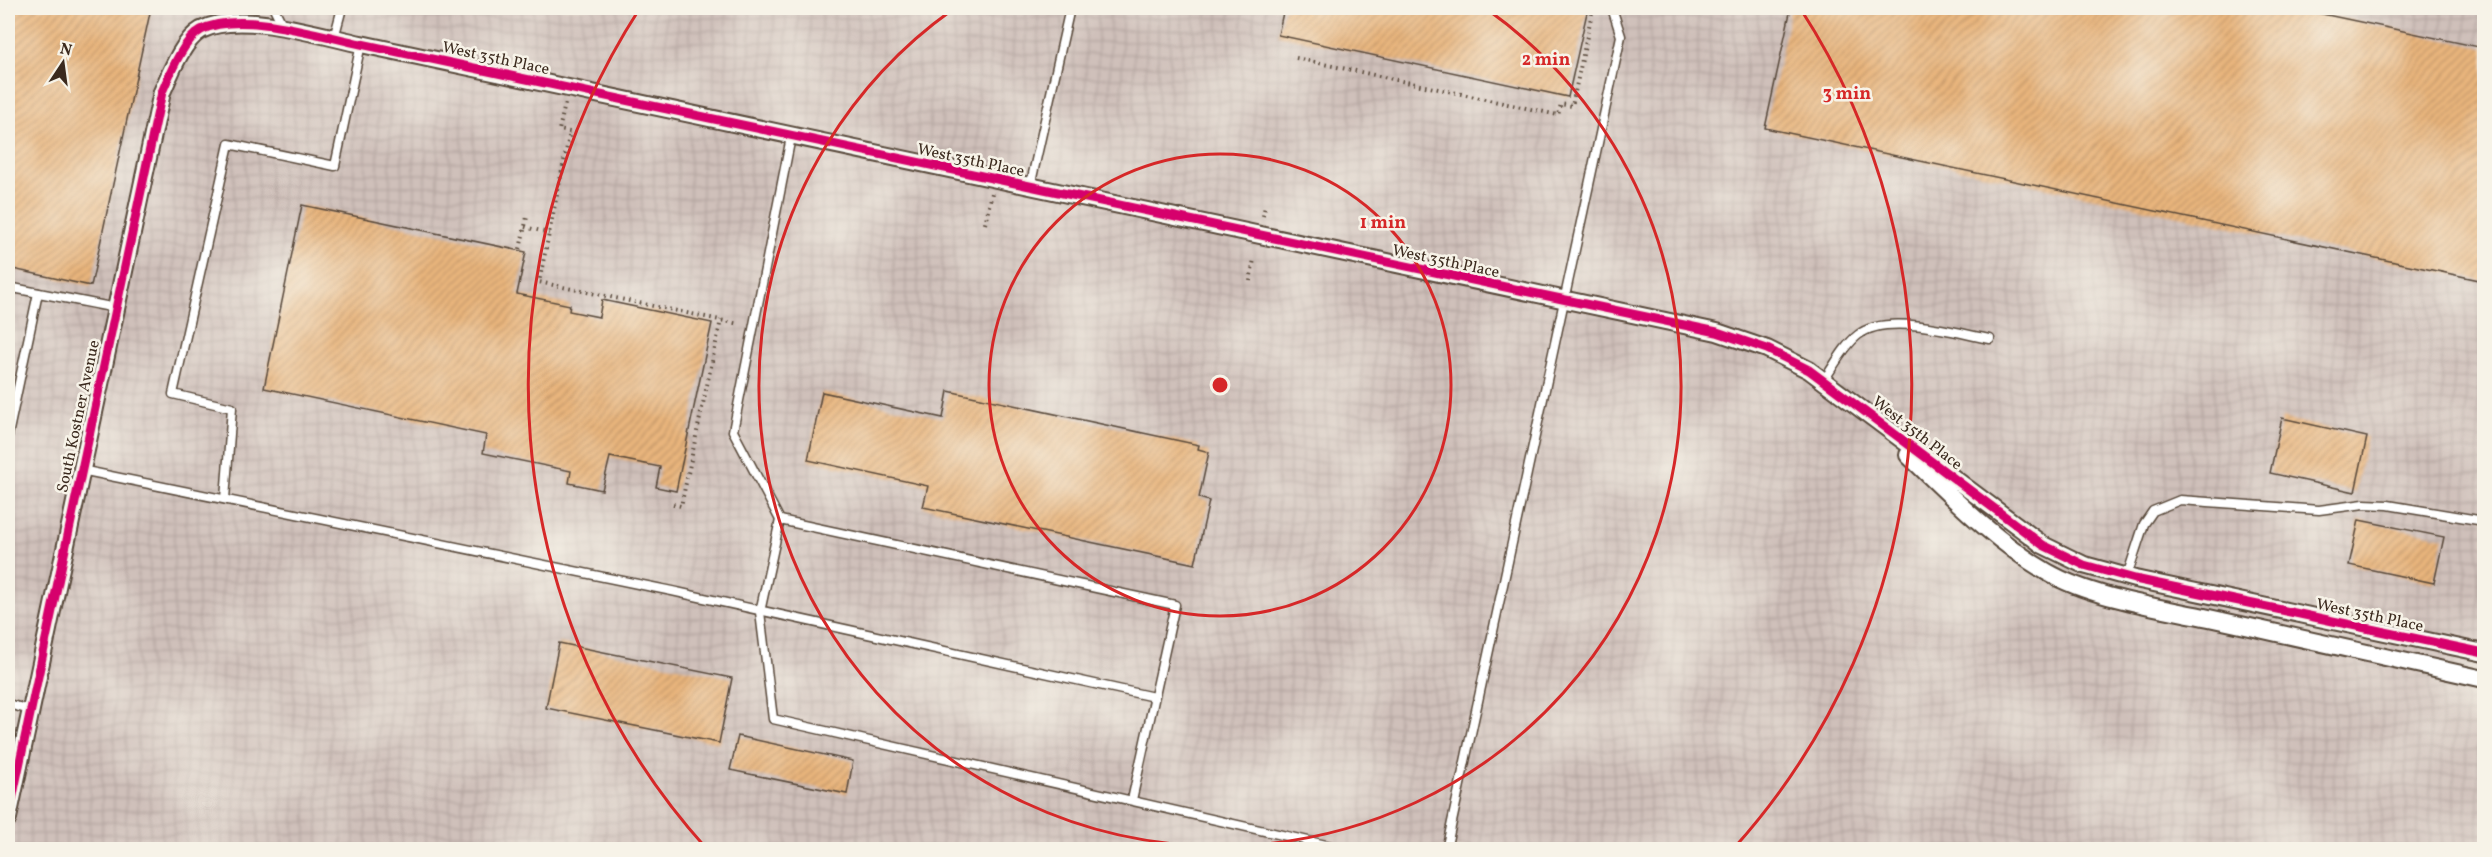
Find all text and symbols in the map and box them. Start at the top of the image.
north arrow [33,33,93,93]
street label: West 35th Place [440,37,551,81]
text: N [58,38,74,62]
text: 2 min [1522,48,1570,73]
text: 3 min [1823,82,1871,107]
street label: West 35th Place [915,139,1026,183]
text: 1 min [1360,211,1406,236]
street label: West 35th Place [1390,240,1501,284]
street label: South Kostner Avenue [52,338,106,495]
centre of rings [1210,375,1230,395]
street label: West 35th Place [1867,391,1967,476]
street label: West 35th Place [2314,594,2425,638]

